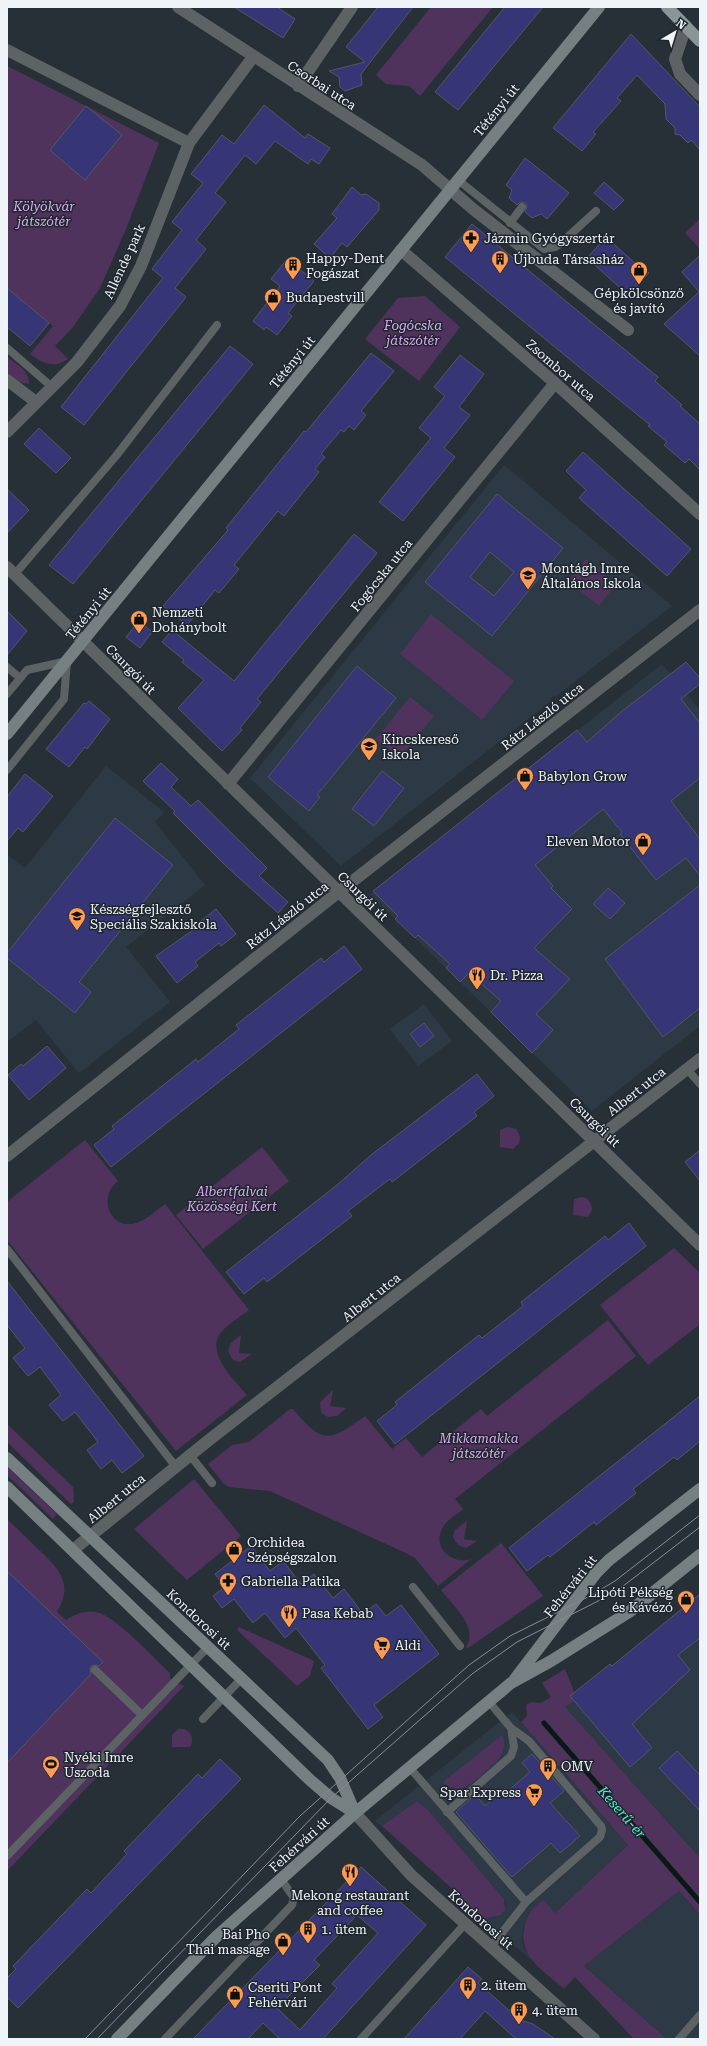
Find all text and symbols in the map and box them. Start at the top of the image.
north arrow [655,12,695,52]
text: N [674,17,689,33]
street label: Csorbai utca [285,58,359,113]
street label: Tétényi út [471,81,522,140]
park label: Kölyökvár játszótér [12,199,75,229]
street label: Allende park [101,222,148,301]
pharmacy icon: Jázmin Gyógyszertár [461,228,481,253]
place label: Jázmin Gyógyszertár [484,231,615,246]
building icon: Újbuda Társasház [490,249,510,274]
place label: Happy-Dent Fogászat [306,251,384,281]
place label: Újbuda Társasház [513,251,624,267]
building icon: Happy-Dent Fogászat [283,255,303,280]
shop icon: Gépkölcsönző és javító [629,260,649,285]
place label: Gépkölcsönző és javító [594,286,684,316]
shop icon: Budapestvill [263,287,283,312]
place label: Budapestvill [286,290,365,305]
park label: Fogócska játszótér [383,318,442,348]
street label: Tétényi út [267,333,318,392]
street label: Zsombor utca [523,336,598,404]
street label: Fogócska utca [348,536,415,615]
place label: Montágh Imre Általános Iskola [541,561,641,591]
school or university icon: Montágh Imre Általános Iskola [518,565,538,590]
street label: Tétényi út [63,584,114,643]
place label: Nemzeti Dohánybolt [152,605,227,635]
shop icon: Nemzeti Dohánybolt [129,609,149,634]
street label: Csurgói út [103,641,159,698]
street label: Rátz László utca [498,680,586,753]
place label: Kincskereső Iskola [382,732,459,762]
school or university icon: Kincskereső Iskola [359,736,379,761]
shop icon: Babylon Grow [515,766,535,791]
place label: Babylon Grow [538,769,627,784]
shop icon: Eleven Motor [633,831,653,856]
place label: Eleven Motor [546,834,631,849]
street label: Csurgói út [334,869,391,924]
street label: Rátz László utca [243,879,331,952]
place label: Készségfejlesztő Speciális Szakiskola [90,902,217,932]
school or university icon: Készségfejlesztő Speciális Szakiskola [67,906,87,931]
restaurant icon: Dr. Pizza [467,965,487,990]
place label: Dr. Pizza [490,968,543,983]
street label: Albert utca [604,1064,668,1119]
street label: Csurgói út [566,1095,623,1150]
park label: Albertfalvai Közösségi Kert [186,1184,277,1214]
street label: Albert utca [339,1270,403,1325]
park label: Mikkamakka játszótér [438,1431,519,1461]
street label: Albert utca [85,1471,148,1526]
place label: Orchidea Szépségszalon [247,1535,338,1565]
shop icon: Orchidea Szépségszalon [224,1539,244,1564]
street label: Fehérvári út [541,1552,600,1620]
pharmacy icon: Gabriella Patika [218,1571,238,1596]
place label: Gabriella Patika [241,1574,340,1589]
place label: Lipóti Pékség és Kávézó [588,1585,674,1615]
street label: Kondorosi út [164,1586,234,1653]
shop icon: Lipóti Pékség és Kávézó [676,1589,696,1614]
restaurant icon: Pasa Kebab [279,1603,299,1628]
place label: Pasa Kebab [302,1606,373,1621]
supermarket icon: Aldi [372,1635,392,1660]
place label: Aldi [395,1638,421,1653]
place label: Nyéki Imre Uszoda [64,1750,133,1780]
sports icon: Nyéki Imre Uszoda [41,1754,61,1779]
building icon: OMV [538,1756,558,1781]
place label: OMV [561,1759,593,1774]
supermarket icon: Spar Express [524,1782,544,1807]
water label: Keserű-ér [594,1782,649,1841]
place label: Spar Express [440,1785,521,1800]
street label: Fehérvári út [266,1813,332,1875]
restaurant icon: Mekong restaurant and coffee [340,1862,360,1887]
street label: Kondorosi út [445,1886,516,1952]
place label: Mekong restaurant and coffee [291,1888,409,1918]
building icon: 1. ütem [298,1919,318,1944]
place label: 1. ütem [321,1922,367,1937]
place label: Bai Pho Thai massage [186,1927,270,1957]
shop icon: Bai Pho Thai massage [273,1931,293,1956]
building icon: 2. ütem [458,1975,478,2000]
place label: 2. ütem [481,1978,527,1993]
place label: Cseriti Pont Fehérvári [248,1980,322,2010]
shop icon: Cseriti Pont Fehérvári [225,1984,245,2009]
building icon: 4. ütem [509,2000,529,2025]
place label: 4. ütem [532,2003,578,2018]

